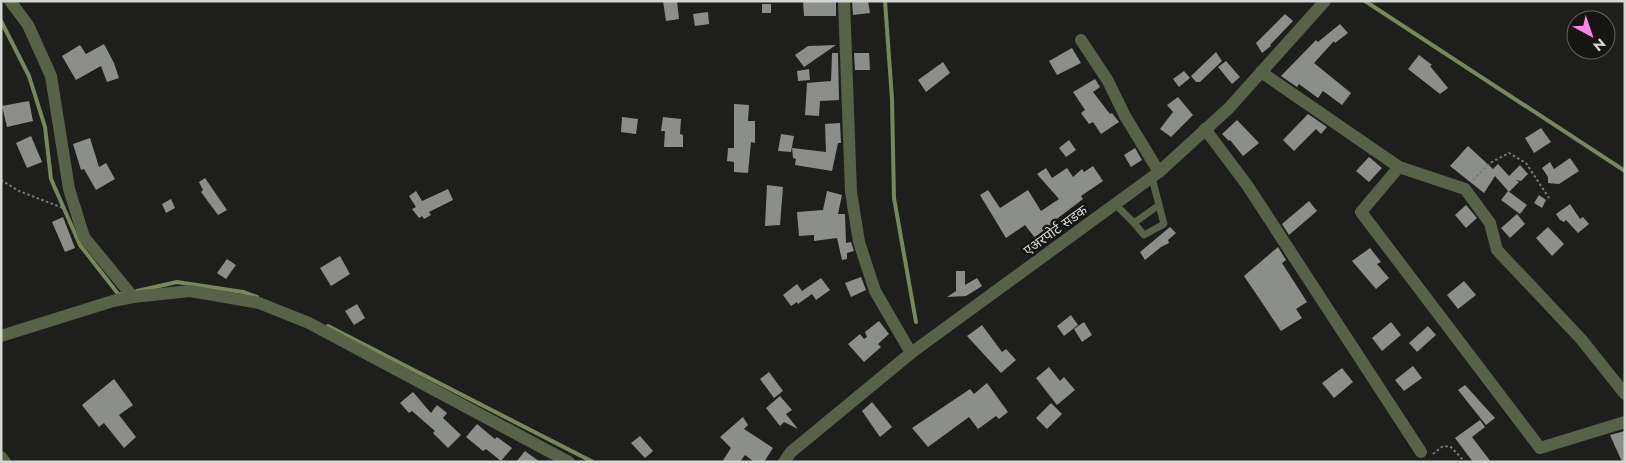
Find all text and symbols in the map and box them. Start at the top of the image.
north arrow [1566,10,1616,60]
text: N [1589,34,1610,56]
street label: एअरपोर्ट सडक [1019,200,1091,260]

